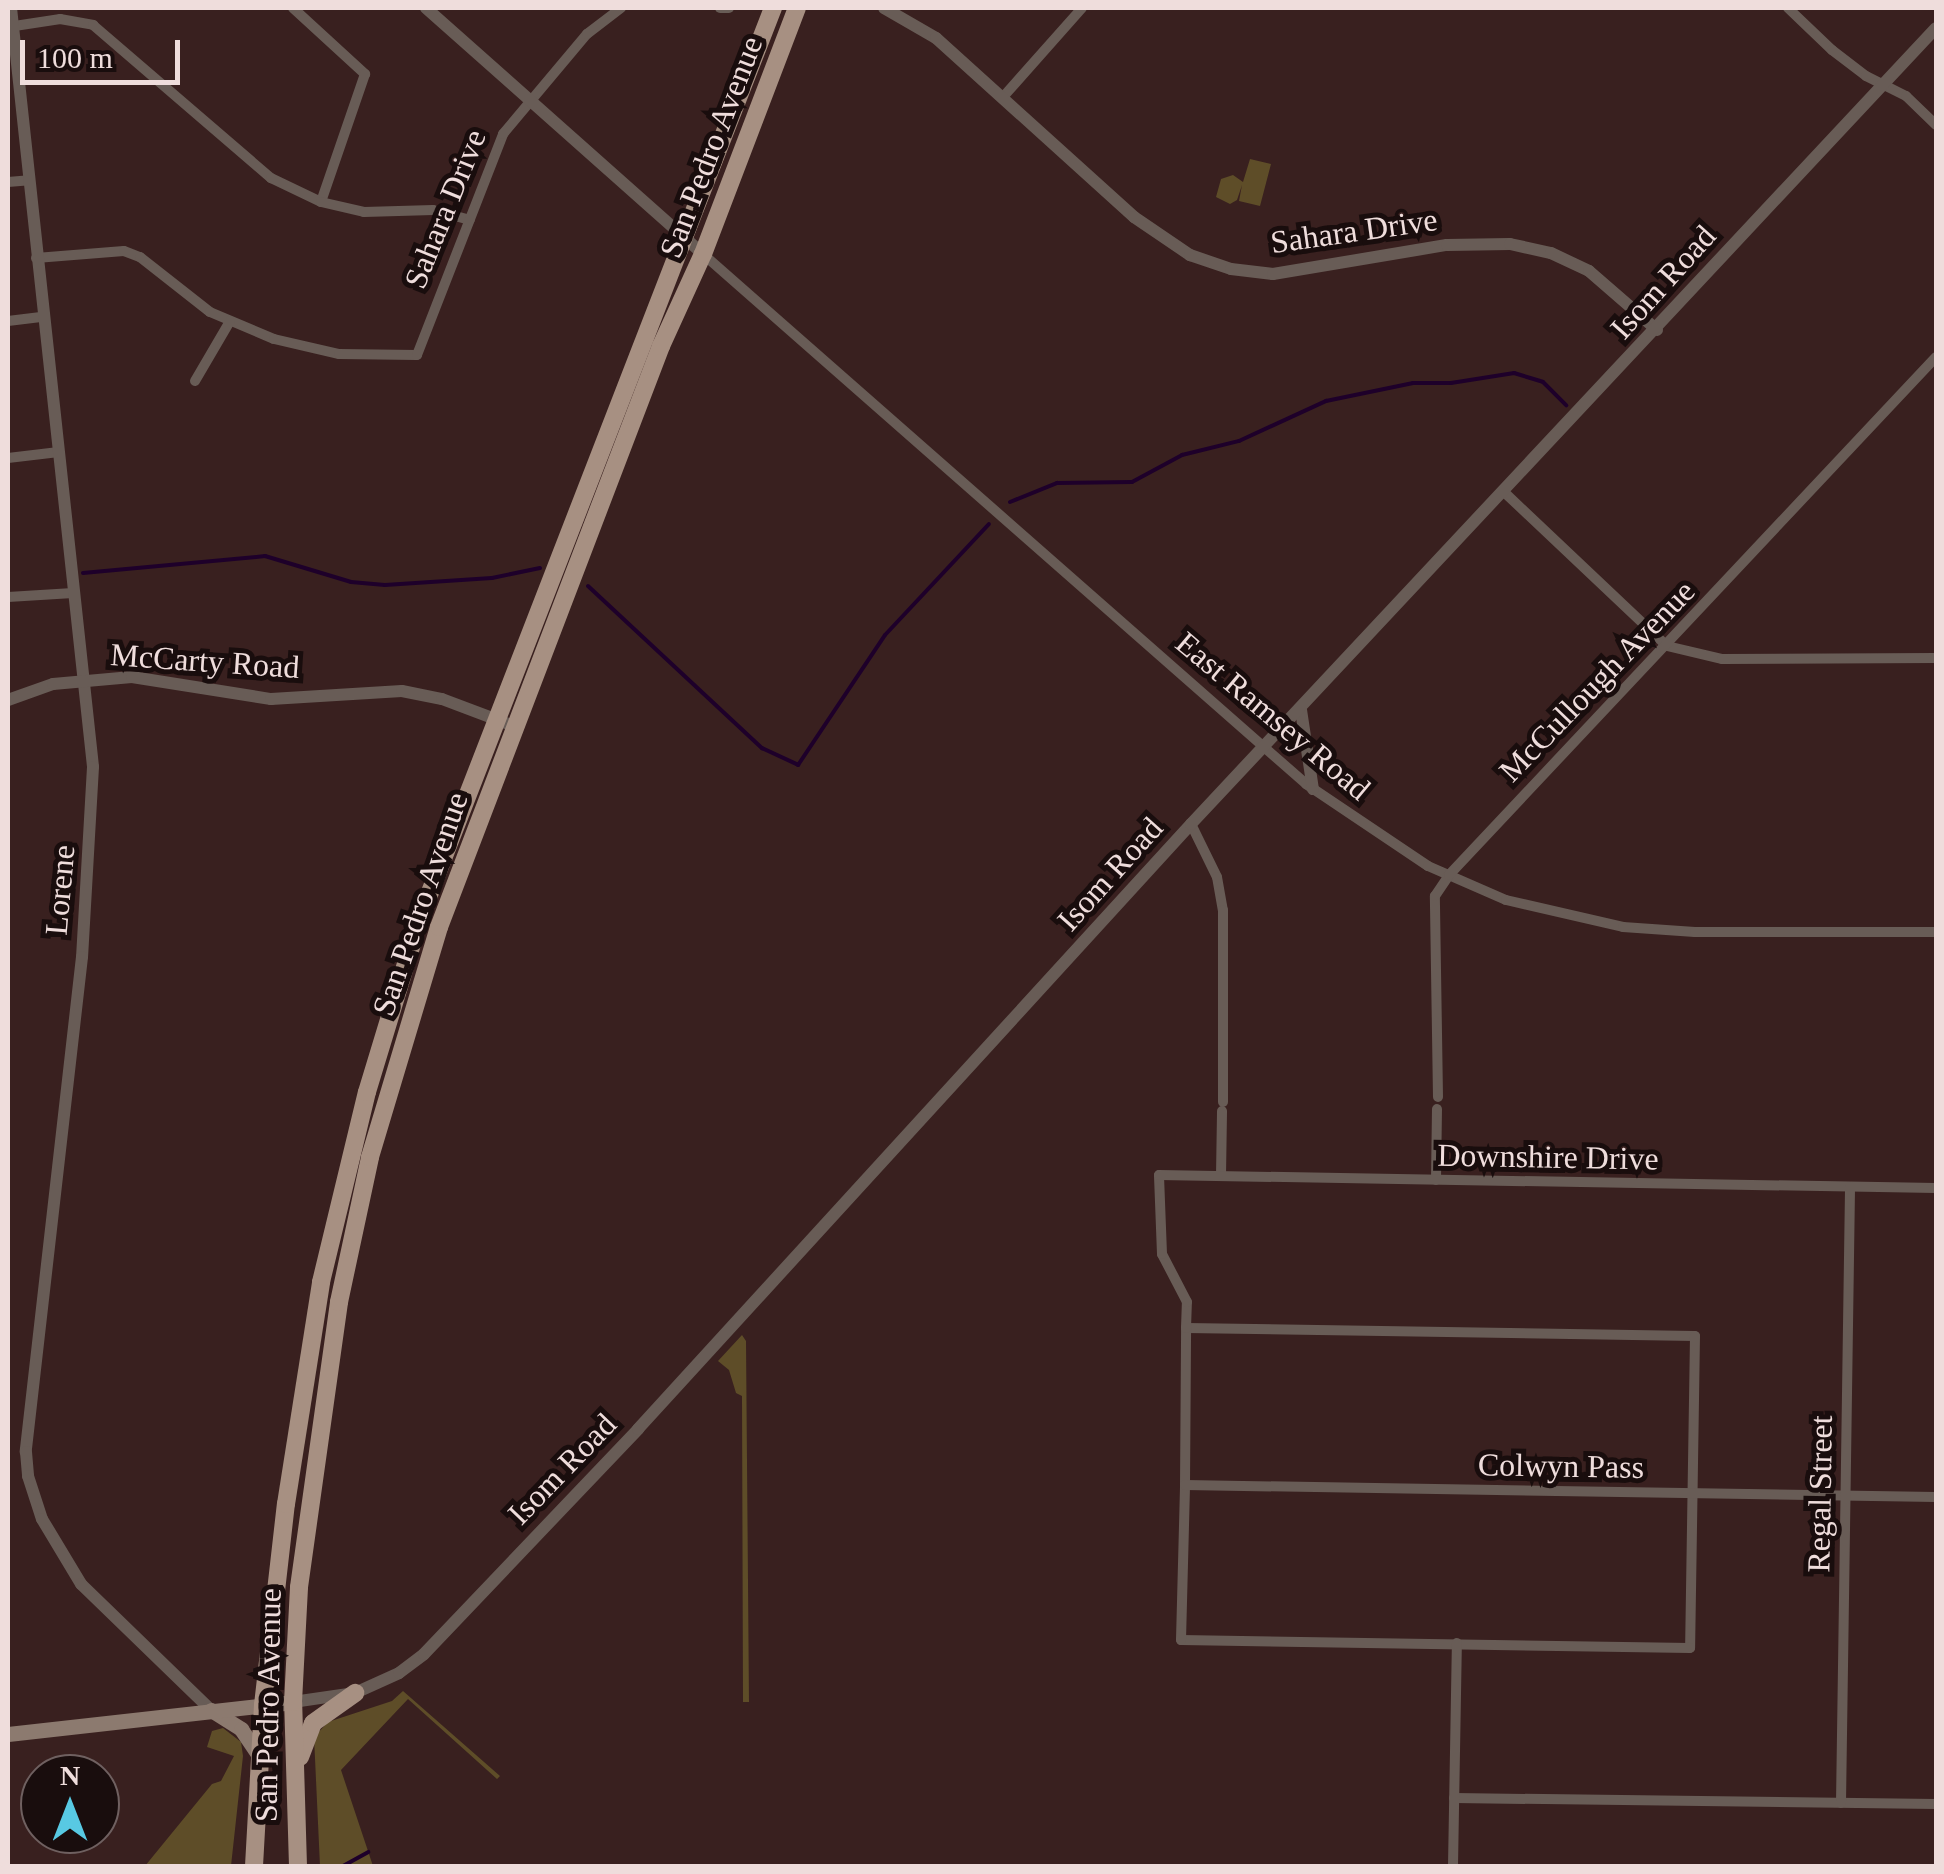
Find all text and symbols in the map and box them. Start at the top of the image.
scale bar [25,20,185,82]
street label: San Pedro Avenue [651,30,771,264]
text: 100 m [37,41,113,74]
street label: Sahara Drive [396,124,494,294]
street label: Sahara Drive [1268,200,1440,262]
street label: Isom Road [1602,217,1724,347]
street label: McCullough Avenue [1490,572,1704,790]
street label: East Ramsey Road [1168,624,1378,808]
street label: McCarty Road [109,635,301,687]
street label: San Pedro Avenue [363,786,477,1022]
street label: Isom Road [1049,809,1171,939]
street label: Lorene [37,843,83,937]
street label: Downshire Drive [1437,1136,1659,1178]
street label: Isom Road [500,1405,624,1533]
street label: Regal Street [1799,1415,1841,1573]
street label: Colwyn Pass [1478,1445,1644,1487]
street label: San Pedro Avenue [247,1587,289,1823]
north arrow [20,1754,120,1854]
text: N [60,1760,80,1791]

